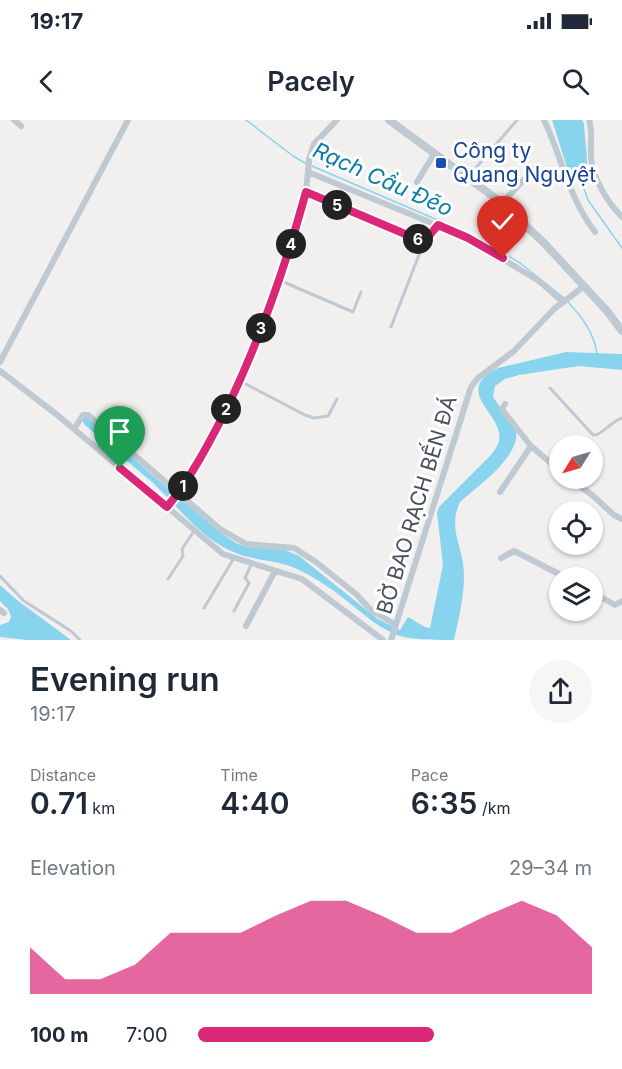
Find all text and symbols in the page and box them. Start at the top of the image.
text: 19:17 [30,8,83,34]
icon: back [30,65,63,98]
text: Pacely [267,65,355,98]
icon: search [559,65,592,98]
water label: Rạch Cầu Đẽo [309,137,457,221]
place label: Công ty Quang Nguyệt [453,138,596,187]
marker: Công ty Quang Nguyệt [434,156,448,170]
pin: 5 [322,190,352,220]
text: 5 [332,195,342,215]
pin [477,196,528,258]
icon: check [486,205,519,238]
pin: 6 [403,224,433,254]
pin: 4 [276,229,306,259]
text: 6 [413,229,423,249]
text: 4 [286,234,296,254]
pin: 3 [246,313,276,343]
text: 3 [256,318,266,338]
street label: BỜ BAO RẠCH BẾN ĐÁ [368,391,462,617]
pin: 2 [211,394,241,424]
text: 2 [221,399,231,419]
pin [94,406,145,468]
icon: arrive [103,415,136,448]
north arrow [549,435,603,489]
map controls [549,435,603,621]
pin: 1 [168,471,198,501]
text: 1 [180,476,186,496]
button: locate [549,501,603,555]
button: layers [549,567,603,621]
text: Evening run [30,659,220,699]
button: share [529,660,592,723]
text: 19:17 [30,702,76,726]
text: Distance [30,765,96,785]
text: Time [220,765,258,785]
text: Pace [411,765,448,785]
text: 0.71 [30,785,88,821]
text: 4:40 [220,785,290,821]
text: 6:35 [411,785,477,821]
text: km [88,798,115,818]
text: /km [477,798,510,818]
text: Elevation [30,856,116,880]
text: 29–34 m [509,856,592,880]
text: 100 m [30,1023,89,1047]
text: 7:00 [126,1023,168,1047]

